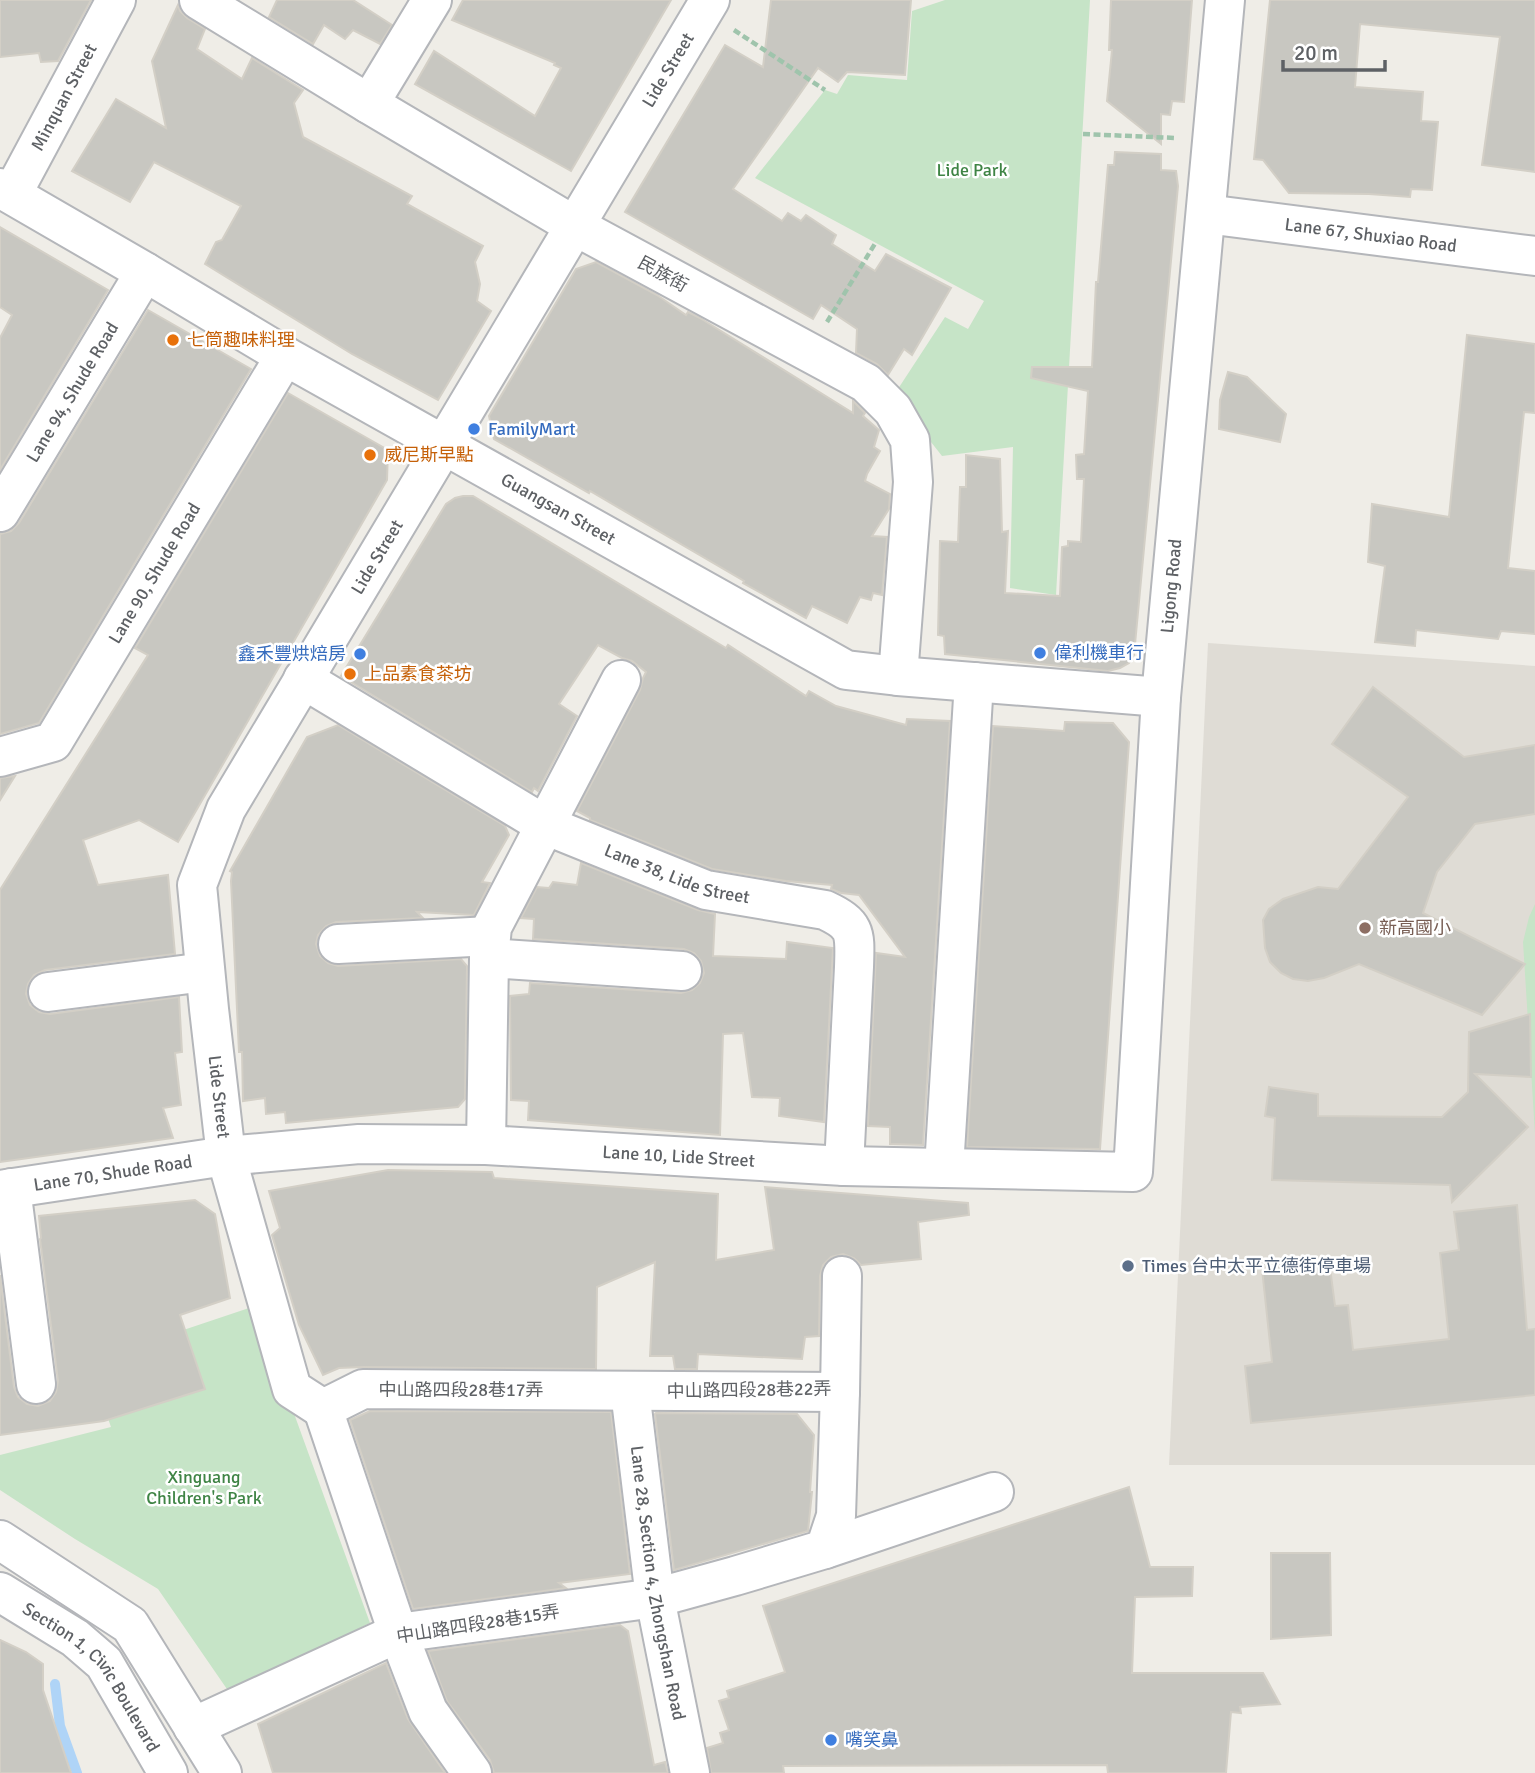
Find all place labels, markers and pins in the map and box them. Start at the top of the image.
place label: 七筒趣味料理 [187,329,295,351]
marker: 七筒趣味料理 [165,332,181,348]
place label: FamilyMart [488,418,576,440]
marker: FamilyMart [466,421,482,437]
place label: 威尼斯早點 [384,444,474,466]
marker: 威尼斯早點 [362,447,378,463]
place label: 偉利機車行 [1054,642,1144,664]
place label: 鑫禾豐烘焙房 [238,643,346,665]
marker: 偉利機車行 [1032,645,1048,661]
marker: 鑫禾豐烘焙房 [352,646,368,662]
place label: 上品素食茶坊 [364,663,472,685]
marker: 上品素食茶坊 [342,666,358,682]
place label: 新高國小 [1379,917,1451,939]
marker: 新高國小 [1357,920,1373,936]
place label: Times 台中太平立德街停車場 [1142,1255,1371,1277]
marker: Times 台中太平立德街停車場 [1120,1258,1136,1274]
place label: 嘴笑鼻 [845,1729,899,1751]
marker: 嘴笑鼻 [823,1732,839,1748]

